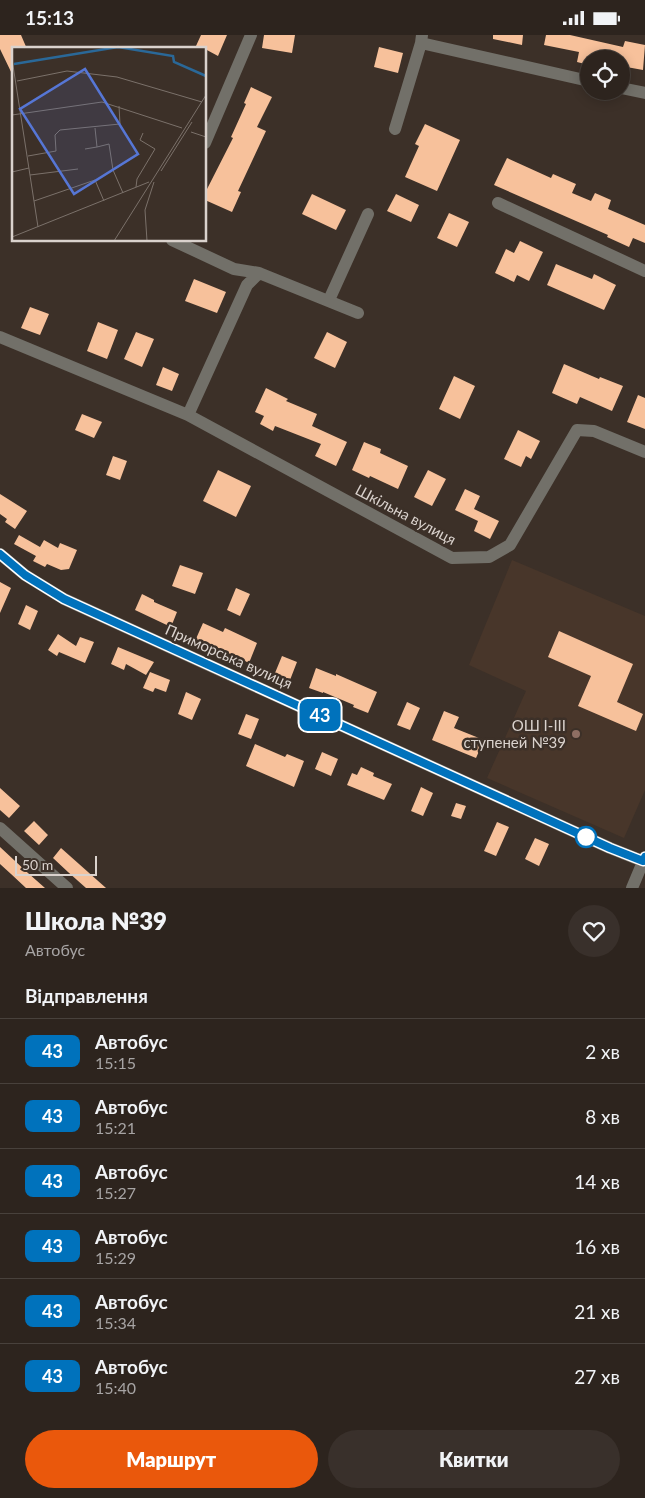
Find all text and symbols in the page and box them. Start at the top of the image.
text: 15:13 [25,6,74,29]
inset map [12,47,206,241]
map controls [580,50,630,100]
button: locate [580,50,630,100]
street label: Шкільна вулиця [353,480,459,548]
street label: Приморська вулиця [163,620,295,692]
line badge: 43 [298,699,342,731]
text: 43 [310,704,330,726]
place label: ОШ I-III ступеней №39 [464,716,566,751]
marker: ОШ I-III ступеней №39 [570,728,582,740]
unlabelled marker [575,826,597,848]
scale bar [15,853,98,876]
text: 50 m [22,856,53,873]
button: heart [568,905,620,957]
text: Школа №39 [25,906,167,935]
text: Автобус [25,940,85,959]
text: Відправлення [25,984,148,1007]
text: Автобус [95,1030,168,1053]
text: 43 [42,1040,63,1062]
text: 2 хв [585,1040,620,1063]
text: 15:15 [95,1053,136,1072]
text: Автобус [95,1095,168,1118]
text: 43 [42,1105,63,1127]
text: 8 хв [585,1105,620,1128]
text: 15:21 [95,1118,136,1137]
text: Автобус [95,1160,168,1183]
text: 43 [42,1170,63,1192]
text: 14 хв [574,1170,620,1193]
text: 15:27 [95,1183,136,1202]
text: Автобус [95,1225,168,1248]
text: 43 [42,1235,63,1257]
text: 16 хв [574,1235,620,1258]
text: 15:29 [95,1248,136,1267]
text: Автобус [95,1290,168,1313]
text: 43 [42,1300,63,1322]
text: 21 хв [574,1300,620,1323]
text: 15:34 [95,1313,136,1332]
text: Автобус [95,1355,168,1378]
text: 43 [42,1365,63,1387]
text: 27 хв [574,1365,620,1388]
text: 15:40 [95,1378,136,1397]
button: Маршрут [25,1430,318,1488]
button: Квитки [328,1430,620,1488]

